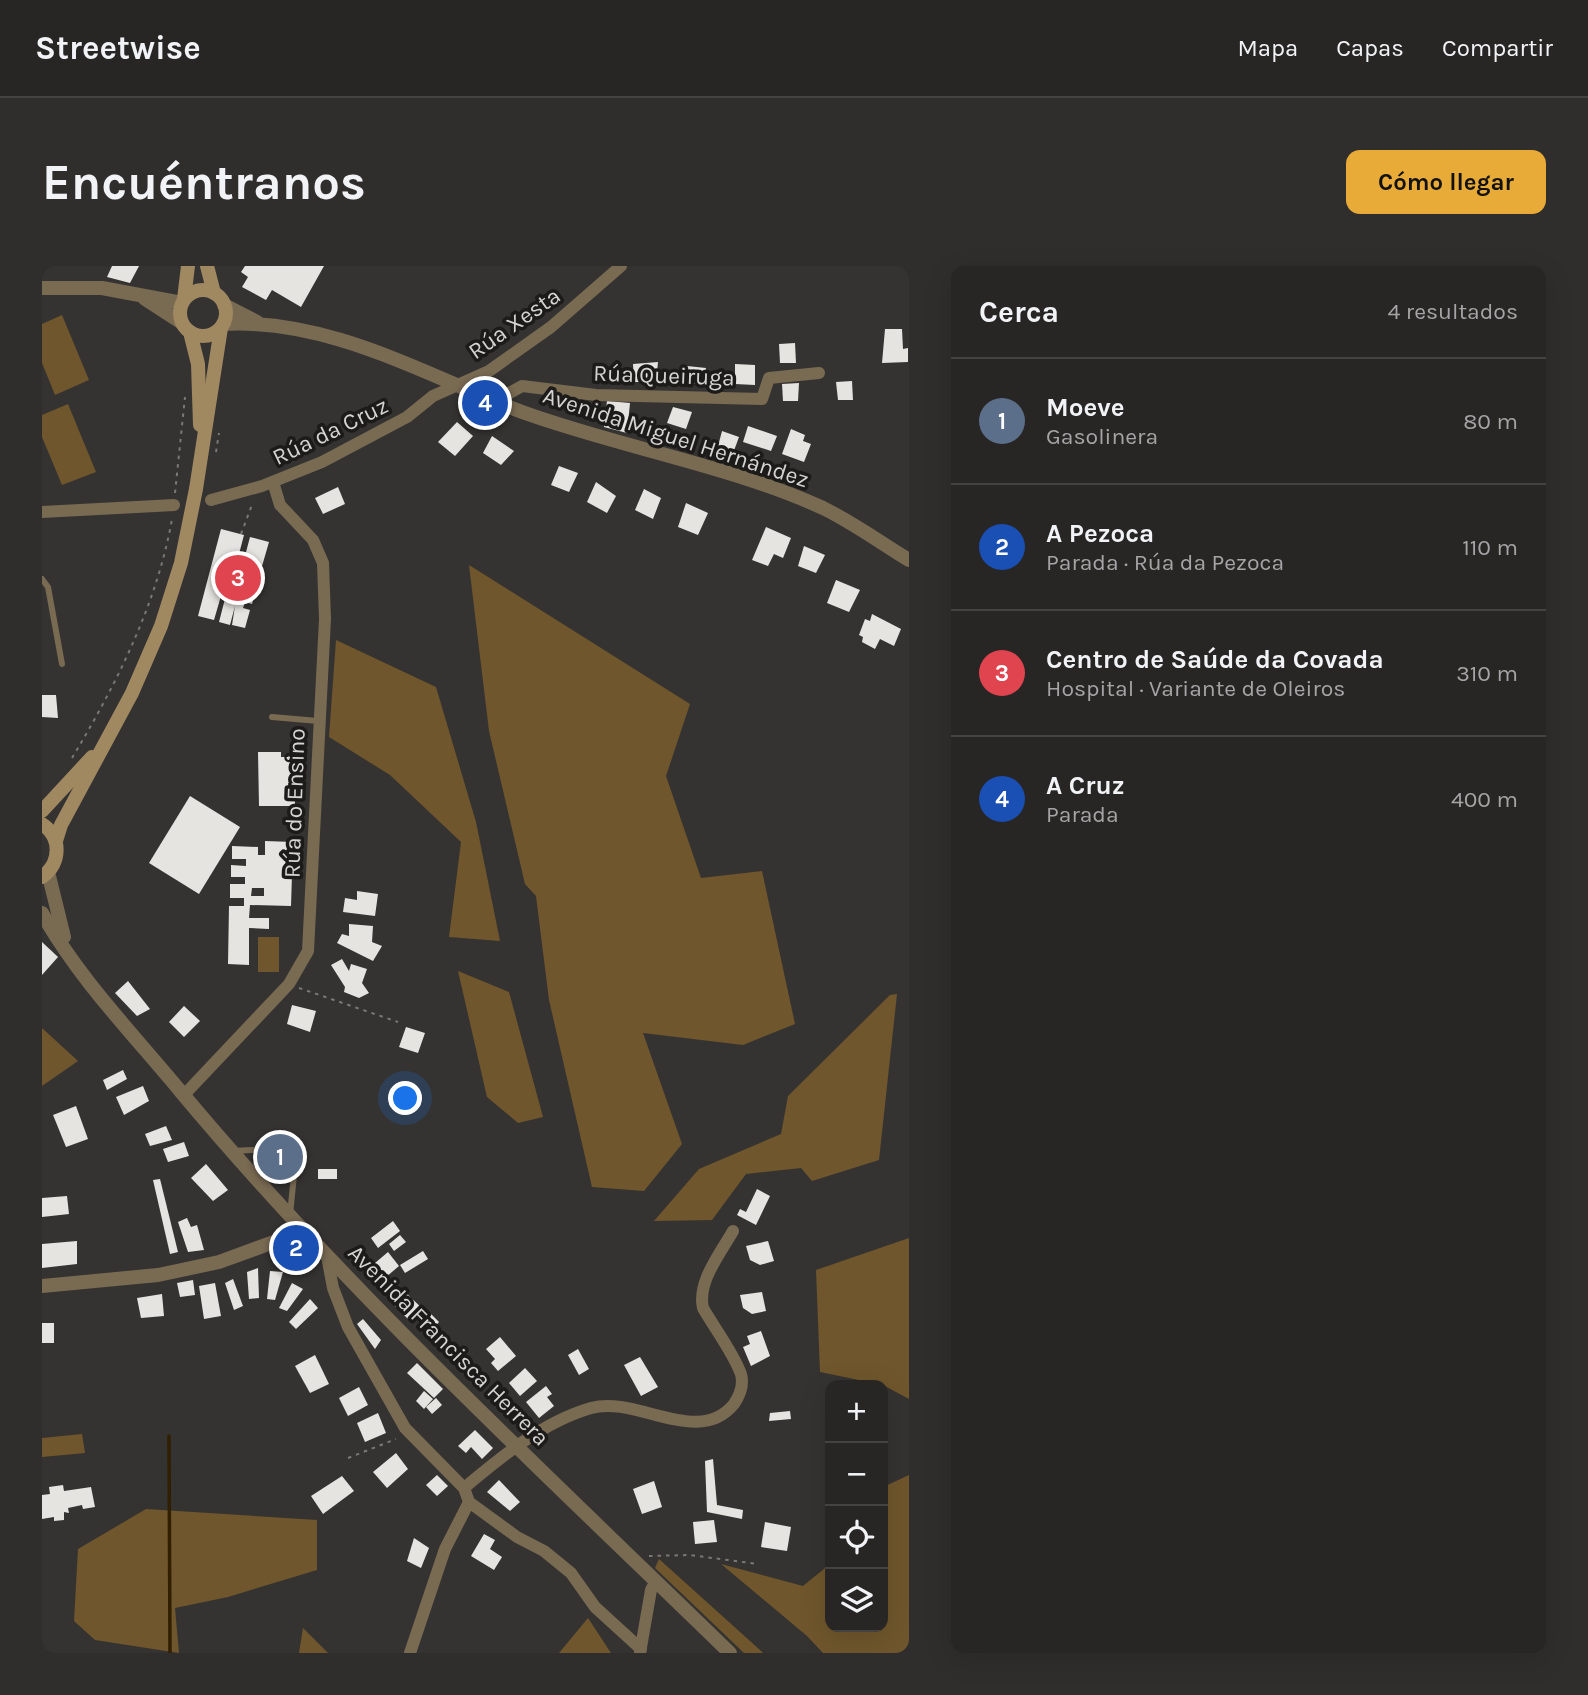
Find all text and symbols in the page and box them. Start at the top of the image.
text: Streetwise [35,29,201,67]
text: Mapa [1237,34,1298,62]
text: Capas [1336,34,1404,62]
text: Compartir [1442,34,1553,62]
button: Cómo llegar [1346,150,1546,214]
text: Encuéntranos [42,154,366,211]
street label: Rúa Xesta [463,282,565,365]
text: Cerca [979,294,1059,330]
text: 4 resultados [1388,298,1518,325]
street label: Rúa Queiruga [593,360,735,391]
pin: 4 [462,377,508,429]
street label: Avenida Miguel Hernández [540,382,812,493]
street label: Rúa da Cruz [268,392,392,471]
text: Moeve [1046,392,1125,423]
text: 1 [998,408,1006,435]
text: 80 m [1463,408,1518,435]
text: Gasolinera [1046,423,1158,450]
text: A Pezoca [1046,518,1154,549]
text: 2 [995,534,1009,561]
text: 110 m [1462,534,1518,561]
text: Parada · Rúa da Pezoca [1046,549,1284,576]
pin: 3 [215,552,261,604]
text: Centro de Saúde da Covada [1046,644,1384,675]
text: 3 [995,660,1009,687]
text: 310 m [1456,660,1518,687]
text: Hospital · Variante de Oleiros [1046,675,1345,702]
street label: Rúa do Ensino [278,728,311,878]
text: A Cruz [1046,770,1125,801]
text: 4 [995,786,1009,813]
text: 400 m [1451,786,1518,813]
text: Parada [1046,801,1119,828]
your location [388,1081,422,1115]
pin: 1 [257,1131,303,1183]
pin: 2 [273,1222,319,1274]
street label: Avenida Francisca Herrera [343,1239,555,1451]
map controls [825,1380,888,1632]
button: + [825,1380,888,1443]
button: − [825,1443,888,1506]
button: locate [825,1506,888,1569]
button: layers [825,1569,888,1632]

